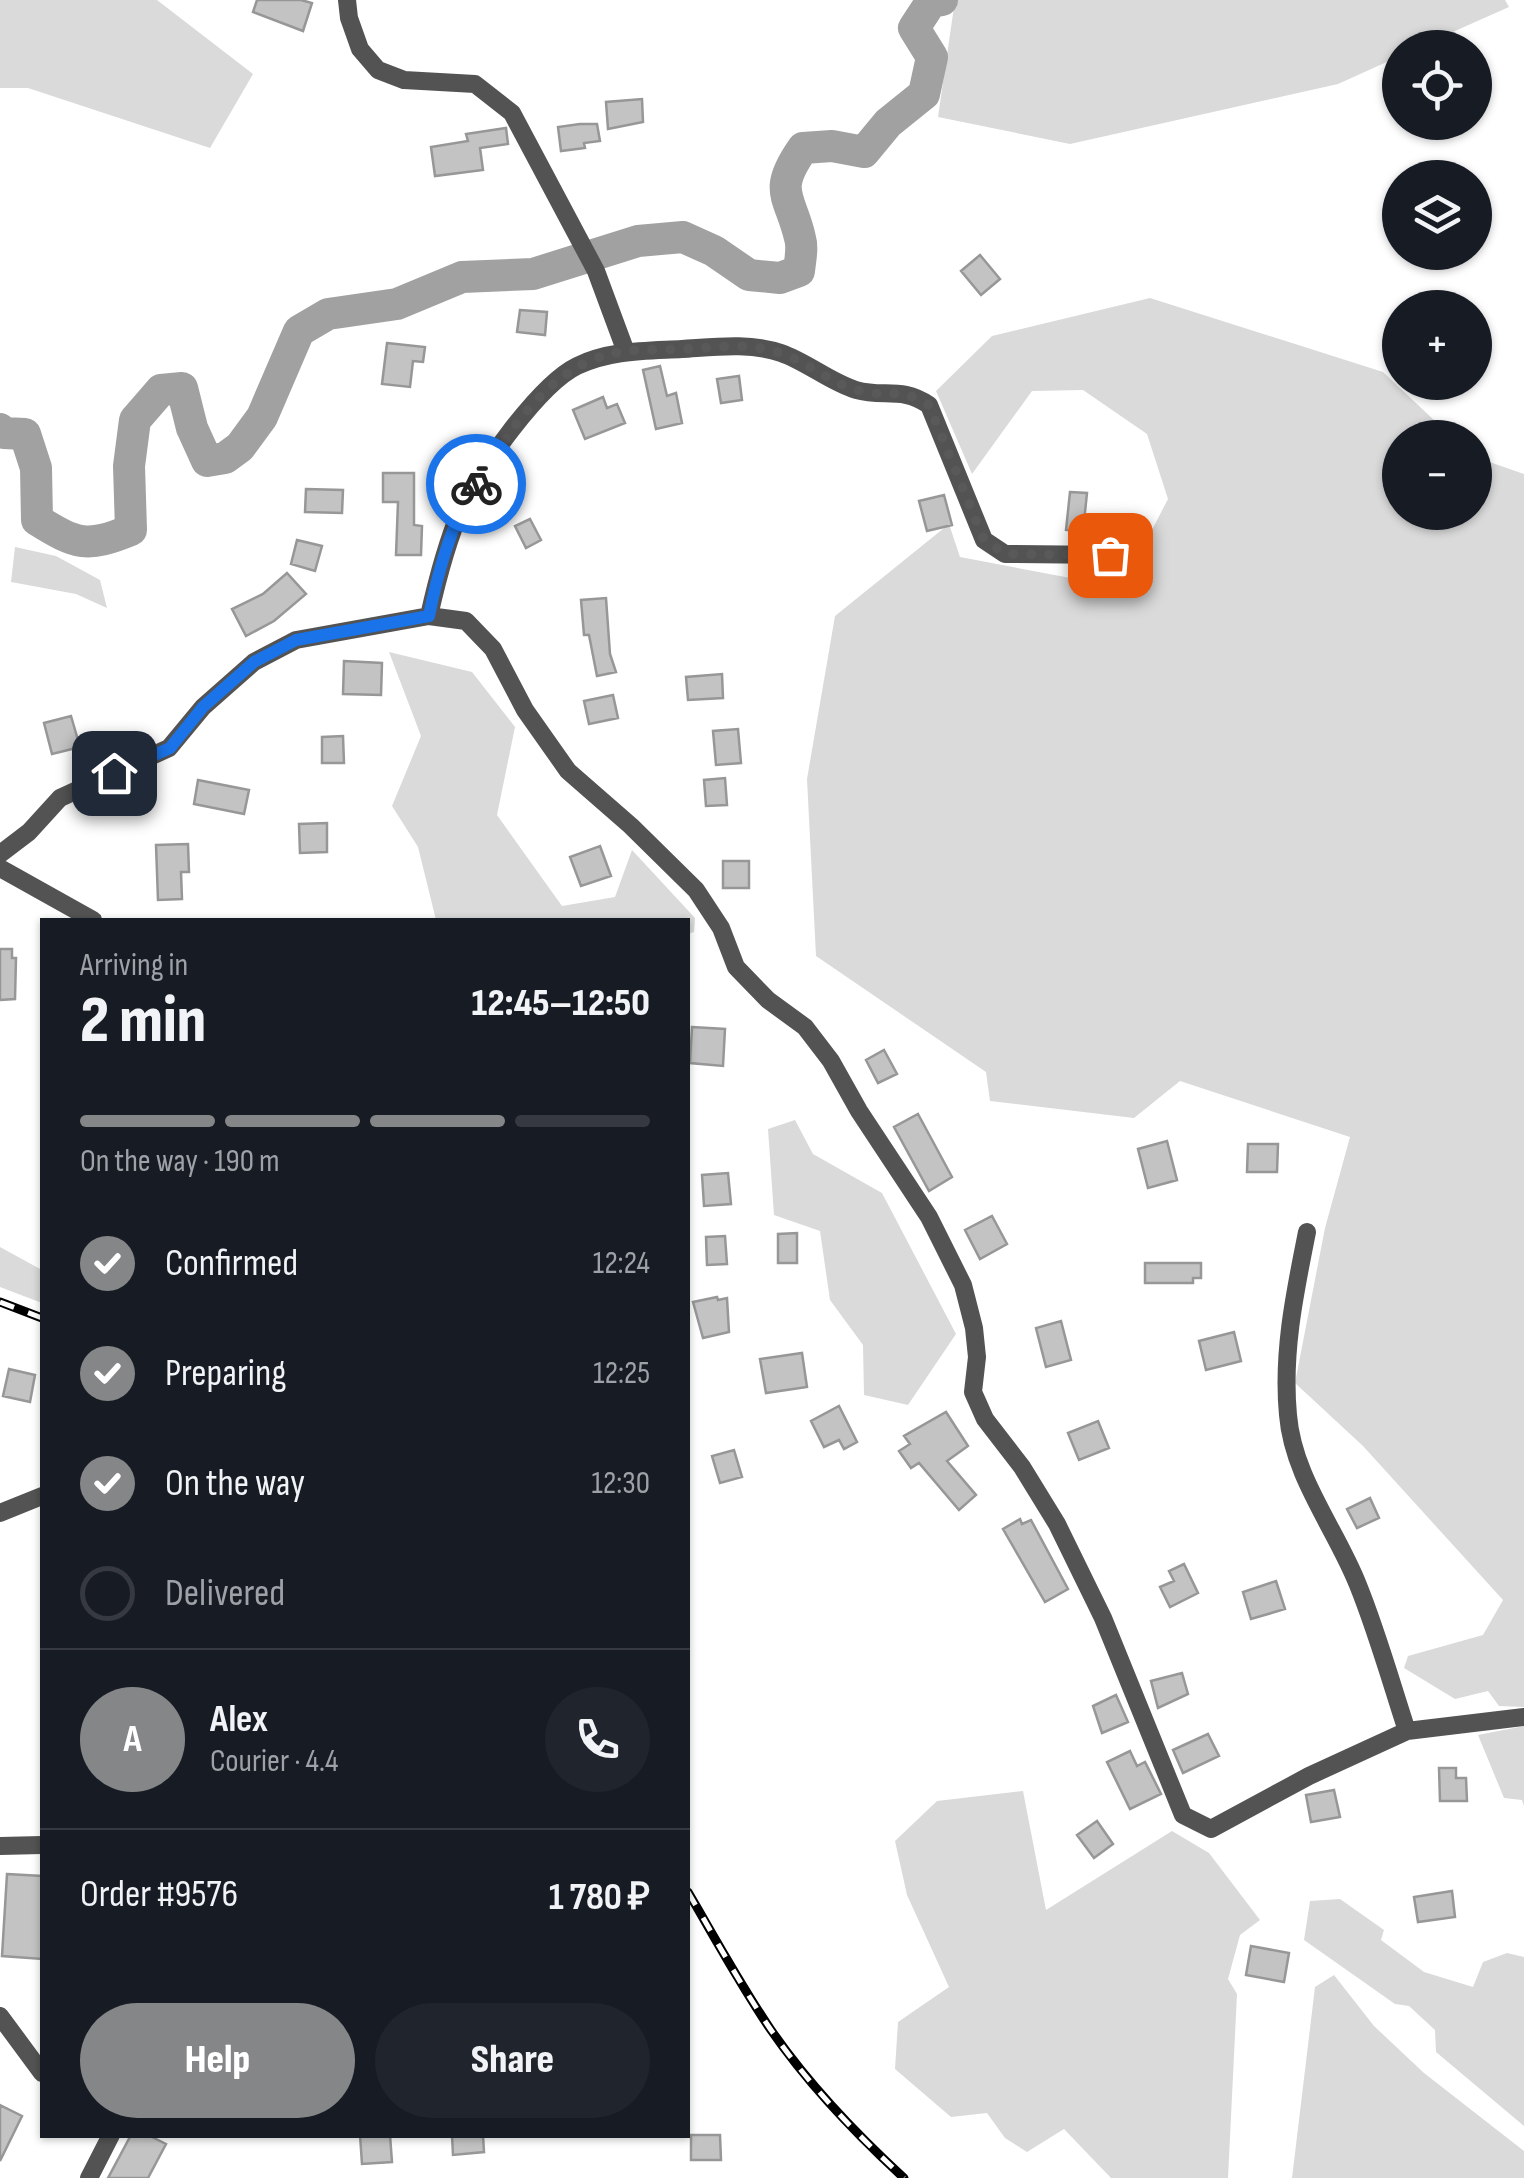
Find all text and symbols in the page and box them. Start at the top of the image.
map controls [1382,30,1492,530]
button: locate [1382,30,1492,140]
button: layers [1382,160,1492,270]
button: + [1382,290,1492,400]
button: − [1382,420,1492,530]
courier [426,434,526,534]
icon: bike [449,457,504,512]
pin [1068,513,1153,598]
icon: bag [1083,528,1138,583]
pin [72,731,157,816]
icon: home [87,746,142,801]
text: Arriving in [80,946,188,985]
text: 12:45–12:50 [471,981,650,1026]
text: 2 min [80,983,206,1061]
text: On the way · 190 m [80,1142,280,1181]
icon: check [80,1236,135,1291]
text: Confirmed [165,1241,298,1286]
text: 12:24 [593,1244,650,1283]
icon: check [80,1346,135,1401]
text: Preparing [165,1351,286,1396]
text: 12:25 [593,1354,650,1393]
icon: check [80,1456,135,1511]
text: On the way [165,1461,305,1506]
text: 12:30 [592,1464,650,1503]
text: Delivered [165,1571,285,1616]
button: phone [545,1687,650,1792]
text: Alex [210,1697,268,1742]
text: A [123,1717,142,1762]
text: Courier · 4.4 [210,1742,338,1781]
text: Order #9576 [80,1872,238,1917]
text: 1 780 ₽ [549,1875,650,1920]
button: Help [80,2003,355,2118]
button: Share [375,2003,650,2118]

